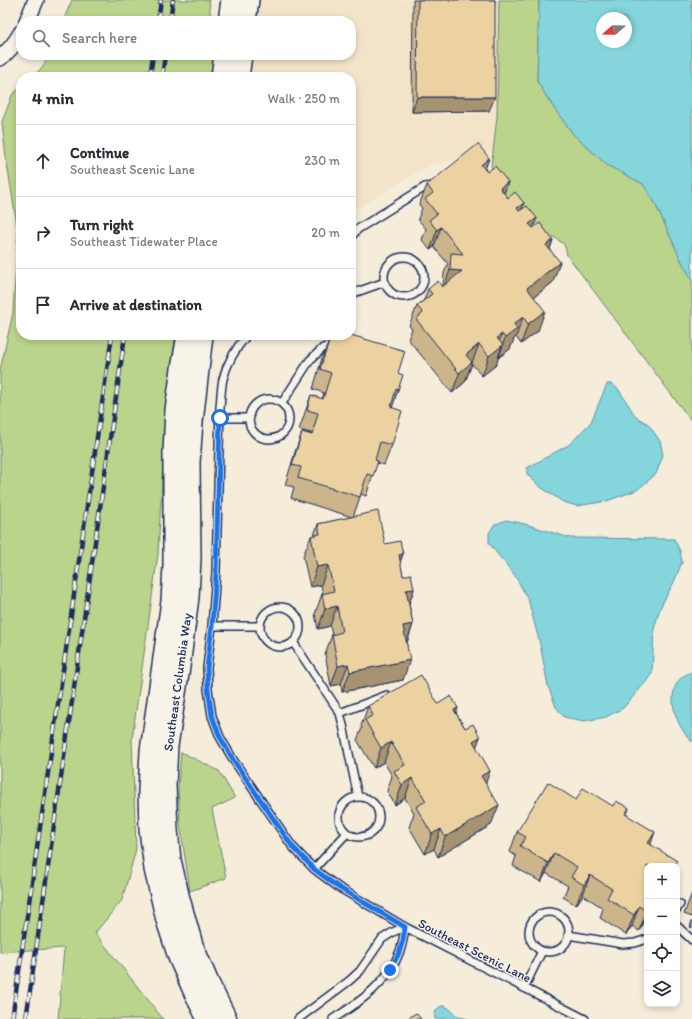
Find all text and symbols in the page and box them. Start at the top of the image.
north arrow [596,12,632,48]
search box [16,16,356,60]
icon: search [30,27,52,49]
text: Search here [62,29,137,47]
text: 4 min [32,88,74,108]
text: Walk · 250 m [268,91,340,106]
text: Continue [70,144,129,162]
icon: ahead [32,150,54,172]
text: 230 m [304,153,340,168]
text: Southeast Scenic Lane [70,162,195,177]
text: Turn right [70,216,134,234]
icon: right [32,222,54,244]
text: 20 m [311,225,340,240]
text: Southeast Tidewater Place [70,234,218,249]
icon: arrive [32,294,54,316]
text: Arrive at destination [70,296,202,314]
route start [211,409,229,427]
street label: Southeast Columbia Way [160,612,195,752]
map controls [644,863,680,1007]
button: + [644,863,680,899]
button: − [644,899,680,935]
street label: Southeast Scenic Lane [416,915,534,985]
button: locate [644,935,680,971]
route end [381,961,399,979]
button: layers [644,971,680,1007]

